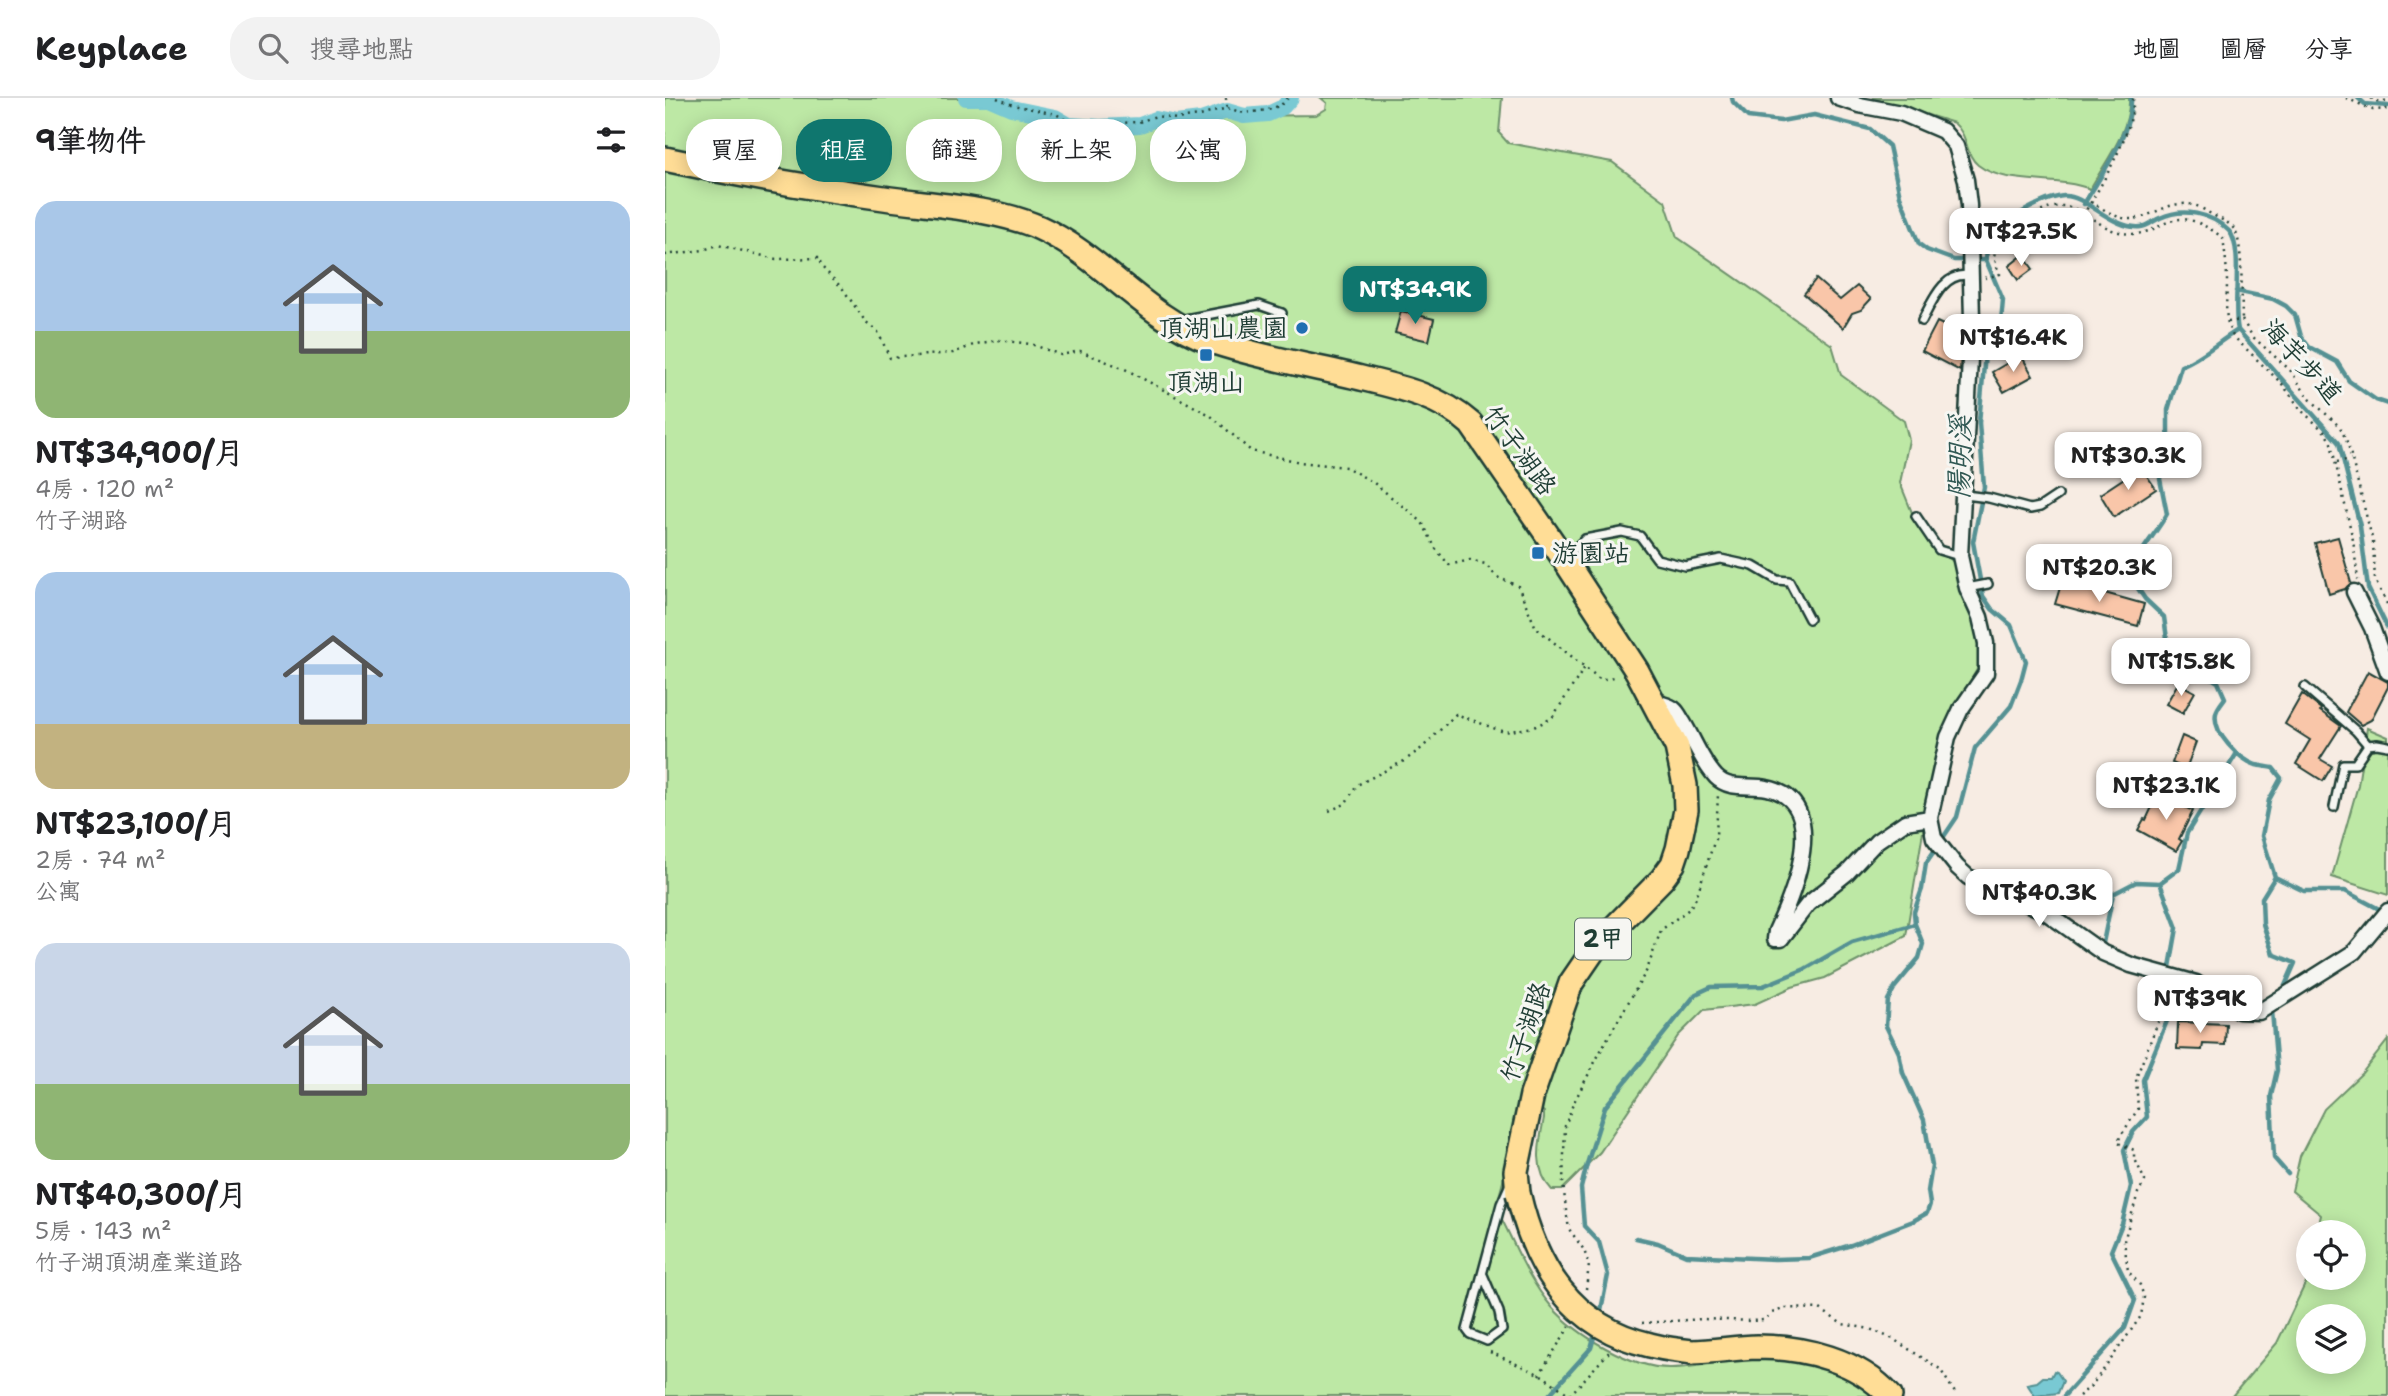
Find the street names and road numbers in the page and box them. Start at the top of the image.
street label: 海芋步道 [2254,311,2351,411]
street label: 竹子湖路 [1476,397,1565,502]
road number: 2甲 [1575,918,1631,960]
street label: 竹子湖路 [1491,977,1558,1087]

